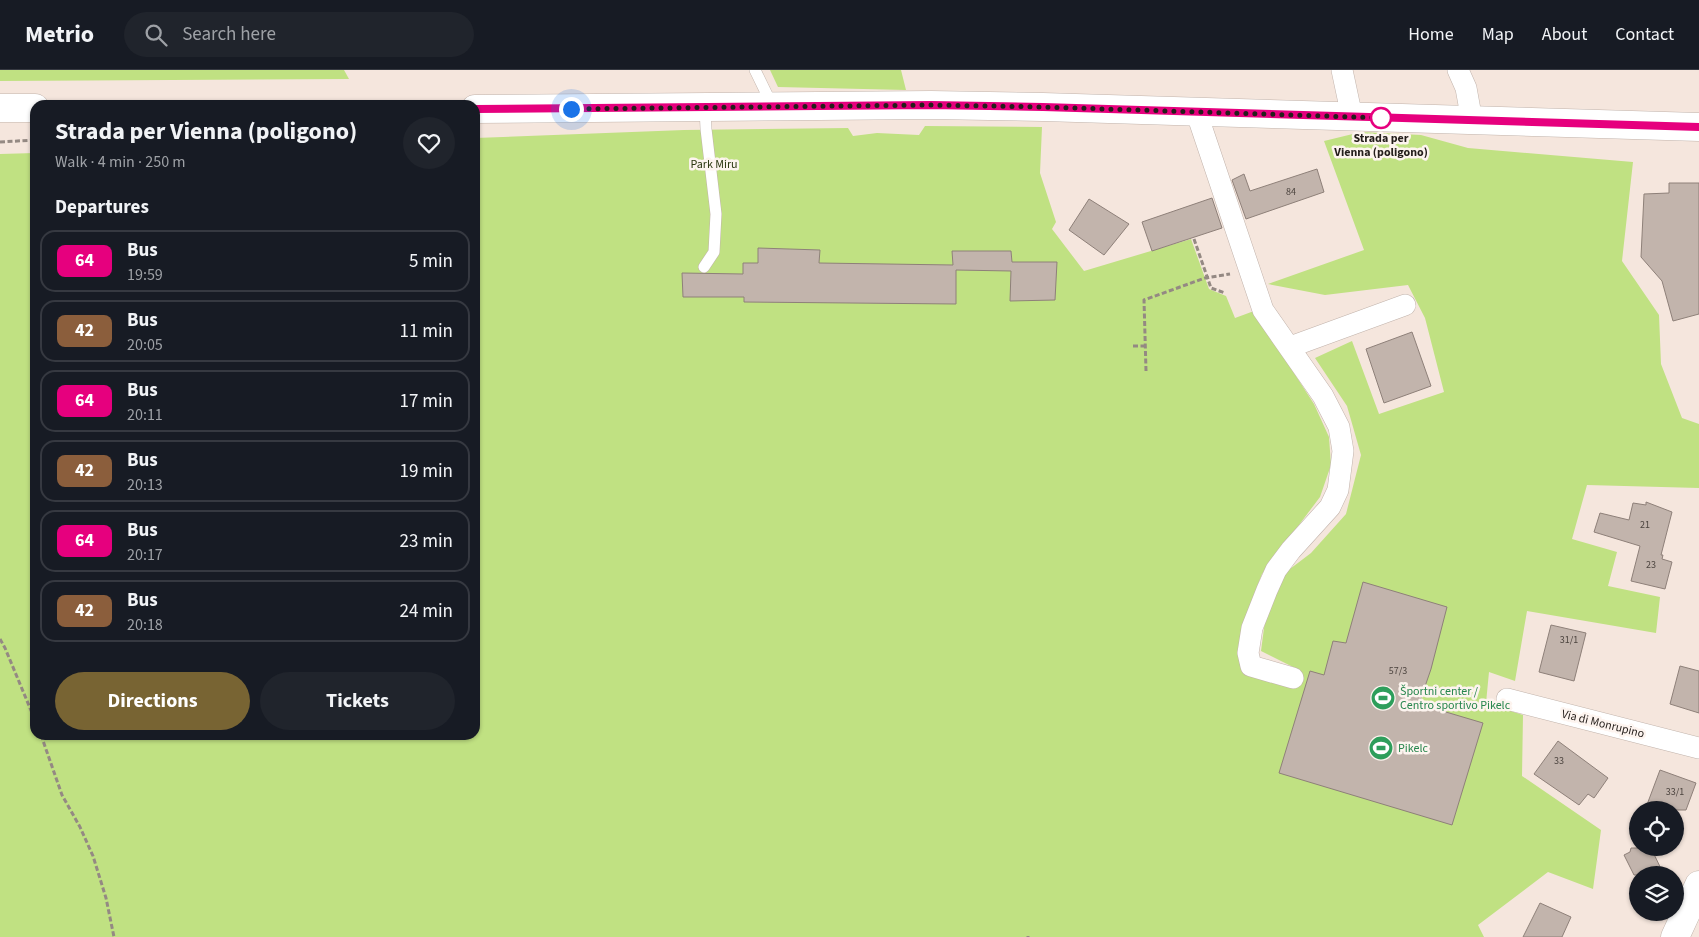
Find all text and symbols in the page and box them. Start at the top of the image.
search box [124,12,474,57]
text: Metrio [25,17,94,52]
icon: search [142,21,170,49]
text: Search here [182,21,276,48]
text: Home [1408,22,1454,47]
text: Map [1482,22,1514,47]
text: About [1542,22,1587,47]
text: Contact [1615,22,1674,47]
your location [559,97,584,122]
marker: Strada per Vienna (poligono) [1370,107,1392,129]
text: Strada per Vienna (poligono) [55,114,357,149]
button: heart [403,117,455,169]
place label: Strada per Vienna (poligono) [1333,130,1428,161]
text: Walk · 4 min · 250 m [55,151,186,173]
park label: Park Miru [690,156,738,173]
house number: 84 [1286,185,1296,199]
text: Departures [55,194,149,221]
text: Bus [127,237,158,264]
text: 64 [75,248,94,273]
text: 5 min [409,248,453,275]
text: 19:59 [127,264,163,286]
text: Bus [127,307,158,334]
text: 42 [75,318,94,343]
text: 11 min [399,318,453,345]
text: 20:05 [127,334,163,356]
text: Bus [127,377,158,404]
text: 64 [75,388,94,413]
text: 17 min [399,388,453,415]
text: 20:11 [127,404,163,426]
text: Bus [127,447,158,474]
text: 42 [75,458,94,483]
text: 19 min [399,458,453,485]
text: 20:13 [127,474,163,496]
text: Bus [127,517,158,544]
house number: 21 [1640,518,1650,532]
text: 64 [75,528,94,553]
text: 23 min [399,528,453,555]
text: 20:17 [127,544,163,566]
house number: 23 [1646,558,1656,572]
text: Bus [127,587,158,614]
text: 42 [75,598,94,623]
text: 24 min [399,598,453,625]
text: 20:18 [127,614,163,636]
house number: 31/1 [1560,633,1578,647]
house number: 57/3 [1389,664,1407,678]
button: Directions [55,672,250,730]
button: Tickets [260,672,455,730]
place label: Športni center / Centro sportivo Pikelc [1400,683,1511,714]
sports icon: Športni center / Centro sportivo Pikelc [1370,685,1396,711]
street label: Via di Monrupino [1560,705,1646,743]
sports icon: Pikelc [1368,735,1394,761]
place label: Pikelc [1398,740,1428,757]
house number: 33 [1554,754,1564,768]
house number: 33/1 [1666,785,1684,799]
map controls [1629,801,1684,921]
button: locate [1629,801,1684,856]
button: layers [1629,866,1684,921]

